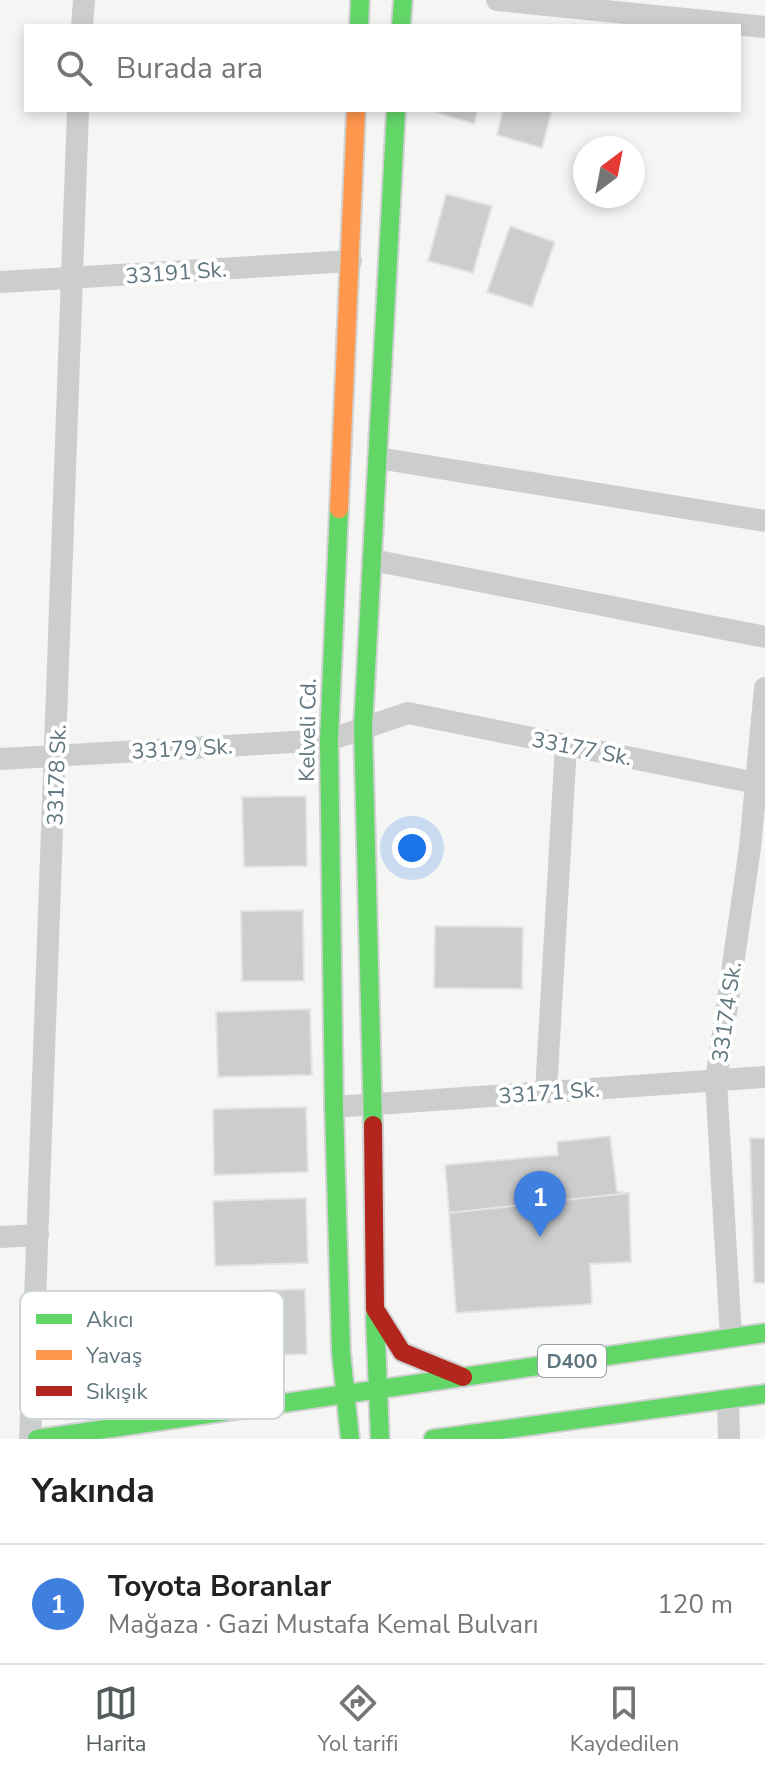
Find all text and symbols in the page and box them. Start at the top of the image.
search box [24,24,741,112]
icon: search [52,46,96,90]
text: Burada ara [116,48,263,89]
north arrow [573,136,645,208]
street label: 33191 Sk. [124,254,228,291]
street label: Kelveli Cd. [292,678,324,782]
street label: 33178 Sk. [40,724,74,826]
street label: 33177 Sk. [529,725,634,773]
street label: 33179 Sk. [131,731,233,767]
your location [392,828,432,868]
street label: 33174 Sk. [705,960,749,1064]
street label: 33171 Sk. [497,1074,601,1111]
pin: 1 [514,1171,566,1237]
legend [20,1291,284,1419]
text: Akıcı [86,1305,133,1335]
text: Yavaş [85,1341,142,1371]
road number: D400 [538,1345,606,1377]
text: Sıkışık [86,1377,148,1407]
text: Yakında [32,1468,155,1514]
text: Toyota Boranlar [108,1566,331,1607]
text: 1 [50,1587,66,1622]
text: 120 m [657,1587,733,1622]
text: Mağaza · Gazi Mustafa Kemal Bulvarı [108,1607,539,1642]
tab: Harita [86,1681,146,1759]
tab: Yol tarifi [318,1681,398,1759]
tab: Kaydedilen [570,1681,679,1759]

